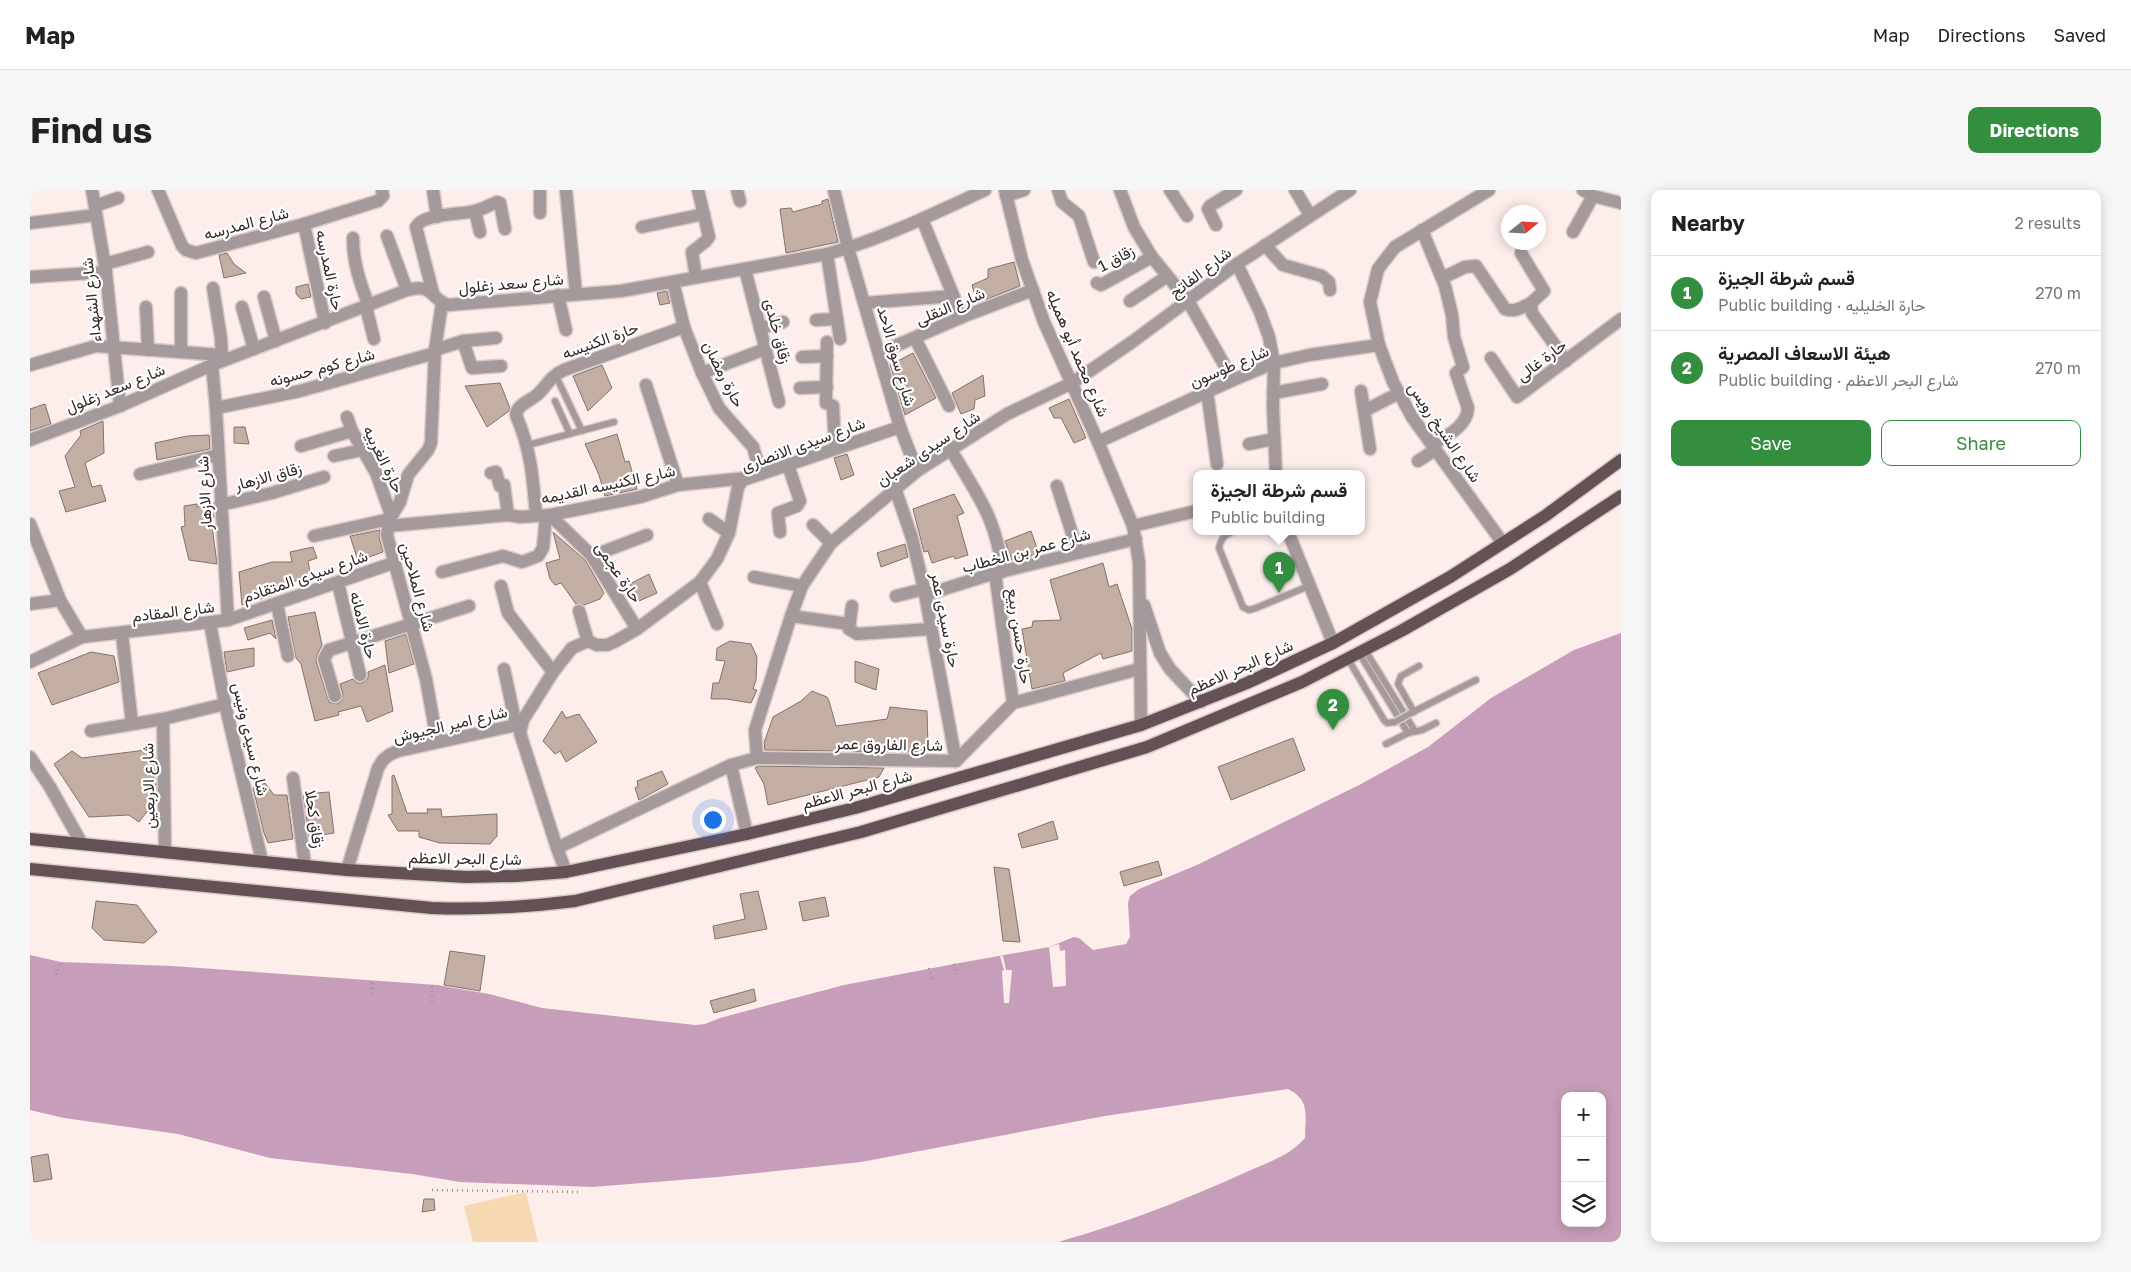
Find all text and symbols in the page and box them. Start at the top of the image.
text: Map [25,20,75,49]
text: Map [1873,24,1909,46]
text: Directions [1937,24,2025,46]
text: Saved [2053,24,2106,46]
button: Directions [1968,107,2101,153]
text: Find us [30,109,152,151]
street label: شارع المدرسه [201,202,291,246]
north arrow [1501,205,1546,250]
text: Nearby [1671,210,1745,236]
text: 2 results [2015,213,2081,233]
street label: حارة المدرسه [311,228,348,313]
street label: زقاق 1 [1094,240,1138,277]
street label: شارع الفاتح [1165,242,1236,303]
street label: شارع الشهداء [77,257,107,343]
text: قسم شرطة الجيزة [1718,266,1855,289]
street label: شارع سعد زغلول [458,268,565,300]
street label: شارع النقلى [912,282,988,331]
text: 1 [1683,283,1691,303]
text: 270 m [2035,283,2081,303]
street label: شارع محمد أبو هميله [1040,286,1114,420]
text: Public building · حارة الخليليه [1718,295,1925,315]
street label: زقاق خلدى [759,296,796,366]
street label: شارع سوق الاحد [871,304,921,409]
street label: حارة الكنيسه [559,317,642,364]
street label: حارة غالى [1512,334,1571,386]
street label: حارة رمضان [698,337,749,411]
street label: شارع طوسون [1186,340,1272,394]
text: هيئة الاسعاف المصرية [1718,341,1891,364]
street label: شارع كوم حسونه [267,343,377,393]
text: 2 [1682,358,1692,378]
text: 270 m [2035,358,2081,378]
street label: شارع سعد زغلول [62,359,168,419]
text: Public building · شارع البحر الاعظم [1718,370,1959,390]
street label: شارع الشيخ رويس [1402,378,1486,487]
street label: شارع سيدى شعبان [872,406,985,492]
street label: شارع سيدى الانصارى [738,412,868,478]
button: Save [1671,420,1871,466]
button: Share [1881,420,2081,466]
street label: حارة الغربيه [358,422,409,497]
street label: شارع الازهار [192,455,218,531]
street label: زقاق الازهار [231,457,304,496]
street label: شارع الكنيسه القديمه [539,460,677,510]
popup [1193,470,1365,535]
text: قسم شرطة الجيزة [1211,478,1347,501]
text: Public building [1211,507,1325,527]
street label: شارع عمر بن الخطاب [959,523,1093,579]
street label: حارة عجمى [590,538,647,607]
street label: شارع الملاحين [395,540,440,635]
street label: شارع سيدى المتقادم [240,545,371,609]
pin: 1 [1263,552,1295,593]
street label: حارة سيدى عمر [926,570,965,670]
street label: حارة حسن ربيع [1001,587,1037,686]
street label: حارة الامانه [345,589,382,661]
street label: شارع المقادم [131,596,216,628]
street label: شارع البحر الاعظم [1184,635,1297,701]
street label: شارع سيدى ونيس [226,680,274,798]
pin: 2 [1317,689,1349,730]
street label: شارع امير الجيوش [391,701,510,749]
street label: شارع الفاروق عمر [834,733,943,757]
street label: شارع الاربعين [137,743,161,829]
street label: شارع البحر الاعظم [800,765,915,815]
street label: زقاق كحلا [300,789,329,850]
your location [700,807,726,833]
street label: شارع البحر الاعظم [408,847,522,871]
map controls [1561,1092,1606,1227]
button: + [1561,1092,1606,1137]
button: − [1561,1137,1606,1182]
button: layers [1561,1182,1606,1227]

